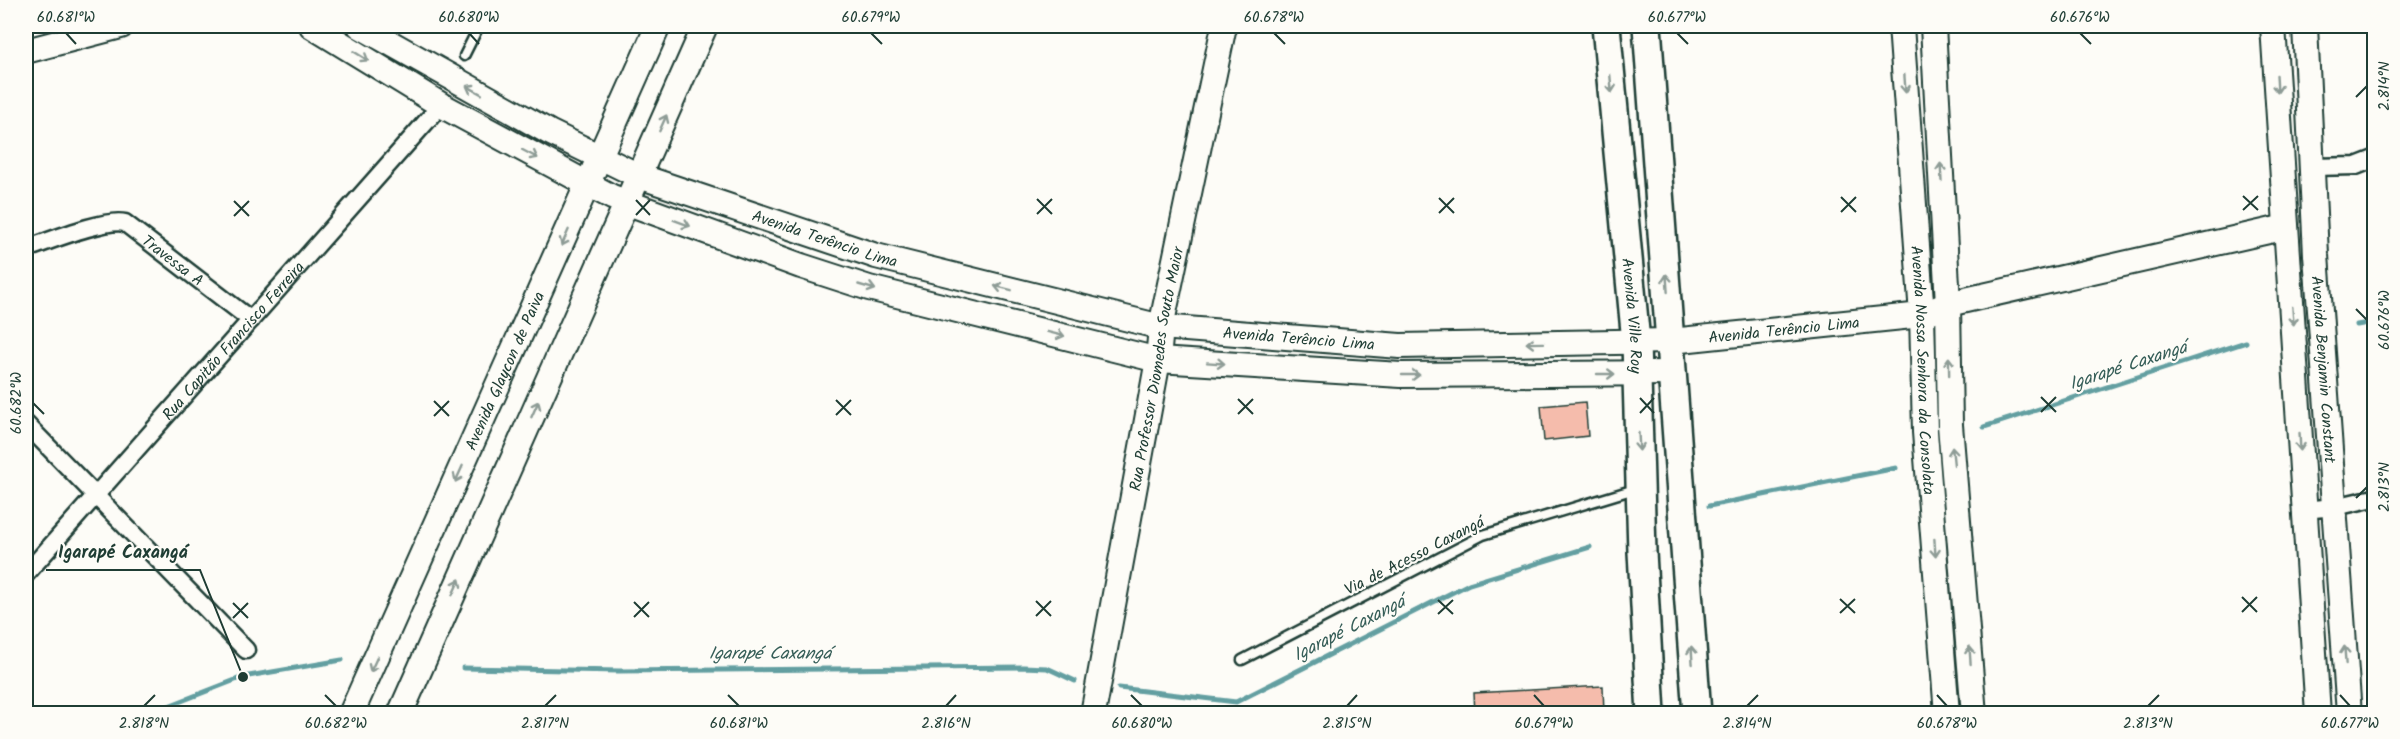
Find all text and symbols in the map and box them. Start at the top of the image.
text: 60.681°W [37,6,95,30]
text: 60.680°W [438,6,500,30]
text: 60.679°W [842,6,901,30]
text: 60.678°W [1244,6,1305,30]
text: 60.677°W [1648,6,1706,30]
text: 60.676°W [2050,6,2110,30]
one-way arrow [352,51,369,63]
text: 2.814°N [2373,61,2397,111]
one-way arrow [1606,73,1617,93]
one-way arrow [1900,73,1911,93]
one-way arrow [2271,73,2282,93]
one-way arrow [466,84,483,96]
one-way arrow [657,114,669,132]
one-way arrow [521,148,538,160]
one-way arrow [1935,162,1946,182]
street label: Avenida Terêncio Lima [748,204,900,275]
one-way arrow [672,219,691,230]
street label: Travessa A [136,229,209,294]
one-way arrow [558,229,570,247]
street label: Rua Professor Diomedes Souto Maior [1123,243,1192,493]
street label: Avenida Nossa Senhora da Consolata [1903,245,1941,496]
street label: Rua Capitão Francisco Ferreira [156,256,311,426]
street label: Avenida Ville Roy [1614,257,1648,374]
one-way arrow [1661,273,1672,293]
street label: Avenida Benjamin Constant [2304,275,2342,465]
one-way arrow [857,281,876,293]
one-way arrow [994,281,1013,293]
street label: Avenida Glaycon de Paiva [459,288,552,455]
text: 60.676°W [2373,290,2397,350]
one-way arrow [2288,305,2299,325]
street label: Avenida Terêncio Lima [1707,311,1861,351]
street label: Avenida Terêncio Lima [1222,321,1375,358]
one-way arrow [1046,329,1065,341]
water label: Igarapé Caxangá [2066,332,2197,399]
one-way arrow [1526,338,1546,349]
one-way arrow [1944,357,1955,377]
one-way arrow [1206,358,1226,369]
one-way arrow [1595,368,1615,380]
one-way arrow [1400,369,1420,381]
text: 60.682°W [5,372,29,434]
one-way arrow [530,400,541,419]
one-way arrow [1633,432,1644,452]
one-way arrow [2295,432,2306,452]
one-way arrow [1947,447,1958,466]
text: 2.813°N [2373,462,2397,512]
one-way arrow [453,464,464,483]
street label: Via de Acesso Caxangá [1340,510,1490,602]
callout: Igarapé Caxangá [46,534,200,570]
one-way arrow [1930,538,1941,558]
text: Igarapé Caxangá [58,539,191,568]
one-way arrow [450,579,462,597]
water label: Igarapé Caxangá [1288,586,1416,670]
water label: Igarapé Caxangá [709,640,837,669]
one-way arrow [1686,646,1697,666]
one-way arrow [1964,646,1975,666]
one-way arrow [2339,646,2350,666]
one-way arrow [367,654,379,672]
text: 2.818°N [119,712,169,736]
text: 60.682°W [305,712,367,736]
text: 2.817°N [521,712,569,736]
text: 60.681°W [710,712,768,736]
text: 2.816°N [921,712,971,736]
text: 60.680°W [1111,712,1173,736]
text: 2.815°N [1322,712,1372,736]
text: 60.679°W [1515,712,1574,736]
text: 2.814°N [1722,712,1772,736]
text: 60.678°W [1917,712,1978,736]
text: 2.813°N [2123,712,2173,736]
text: 60.677°W [2321,712,2379,736]

